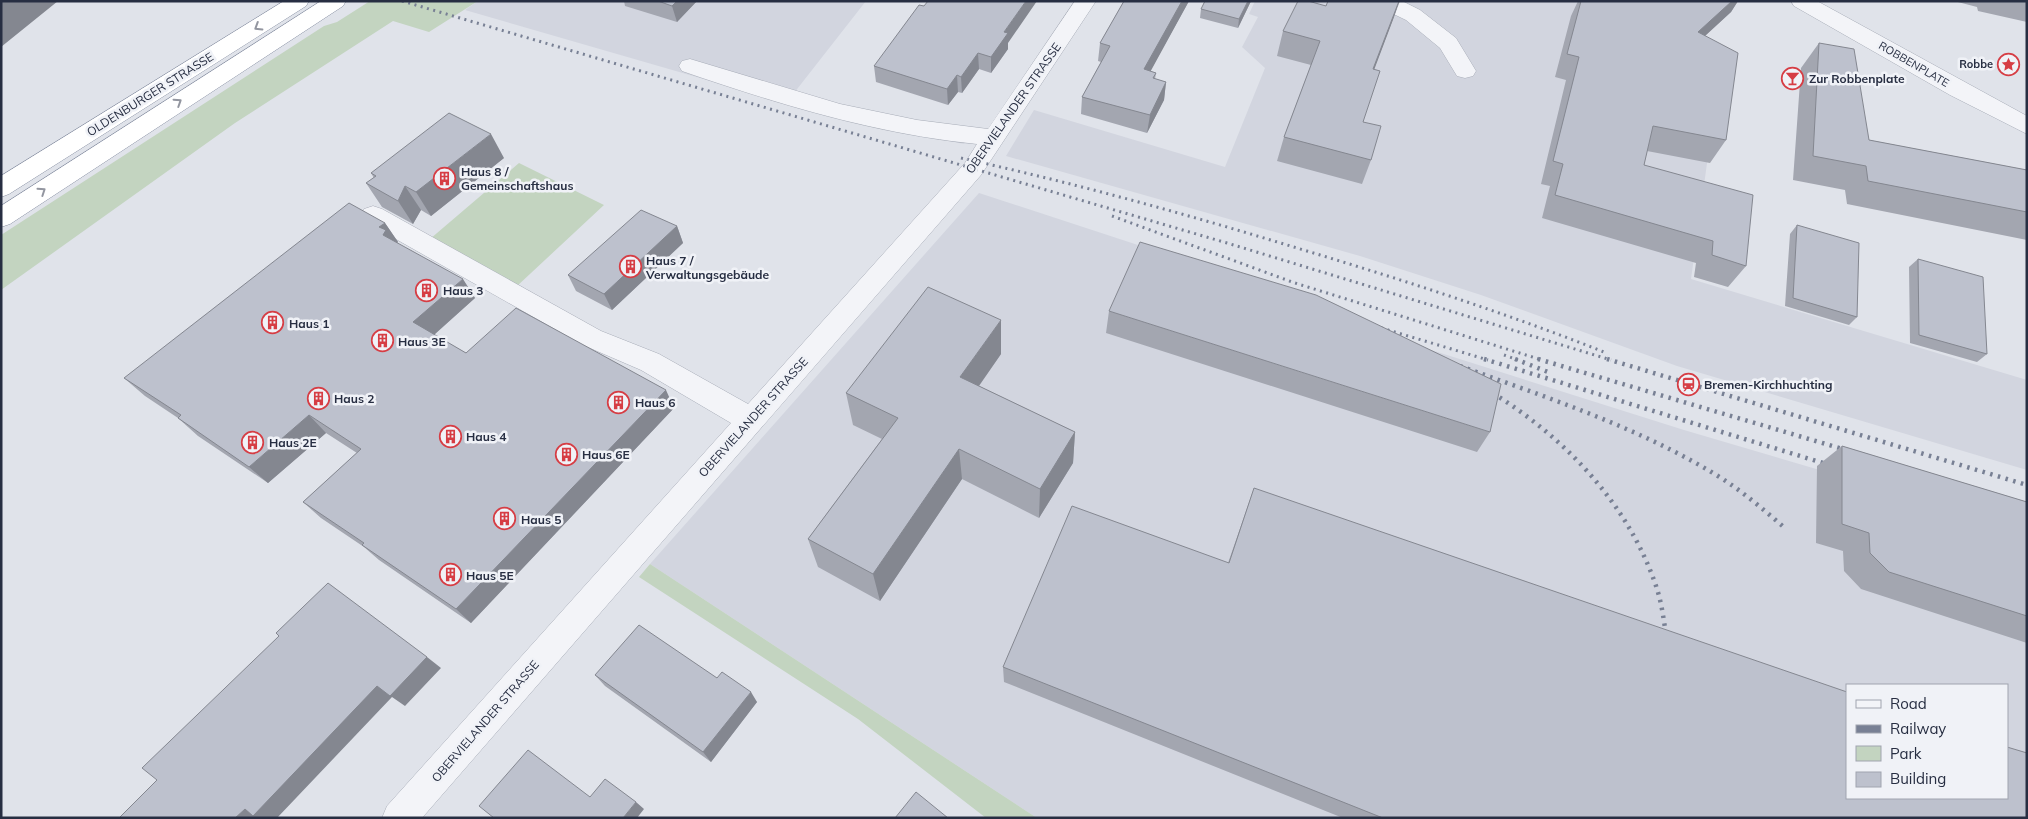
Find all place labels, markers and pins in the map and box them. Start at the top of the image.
place icon: Robbe [1997,52,2021,76]
place label: Robbe [1959,57,1993,71]
bar icon: Zur Robbenplate [1781,66,1805,90]
place label: Zur Robbenplate [1809,71,1905,86]
place label: Haus 8 / Gemeinschaftshaus [461,164,573,193]
building icon: Haus 8 / Gemeinschaftshaus [433,166,457,190]
place label: Haus 7 / Verwaltungsgebäude [645,253,770,282]
building icon: Haus 7 / Verwaltungsgebäude [618,255,642,279]
building icon: Haus 3 [415,278,439,302]
place label: Haus 3 [443,283,483,298]
building icon: Haus 1 [261,311,285,335]
place label: Haus 1 [289,316,329,331]
building icon: Haus 3E [370,329,394,353]
place label: Haus 3E [398,334,446,349]
station icon: Bremen-Kirchhuchting [1676,372,1700,396]
place label: Bremen-Kirchhuchting [1704,377,1832,392]
building icon: Haus 2 [306,386,330,410]
building icon: Haus 6 [607,390,631,414]
place label: Haus 2 [334,391,374,406]
place label: Haus 6 [635,395,675,410]
building icon: Haus 4 [438,424,462,448]
place label: Haus 4 [466,429,506,444]
building icon: Haus 2E [241,430,265,454]
place label: Haus 2E [269,435,317,450]
building icon: Haus 6E [554,442,578,466]
place label: Haus 6E [582,447,630,462]
building icon: Haus 5 [493,507,517,531]
place label: Haus 5 [521,512,561,527]
building icon: Haus 5E [438,563,462,587]
place label: Haus 5E [466,568,514,583]

